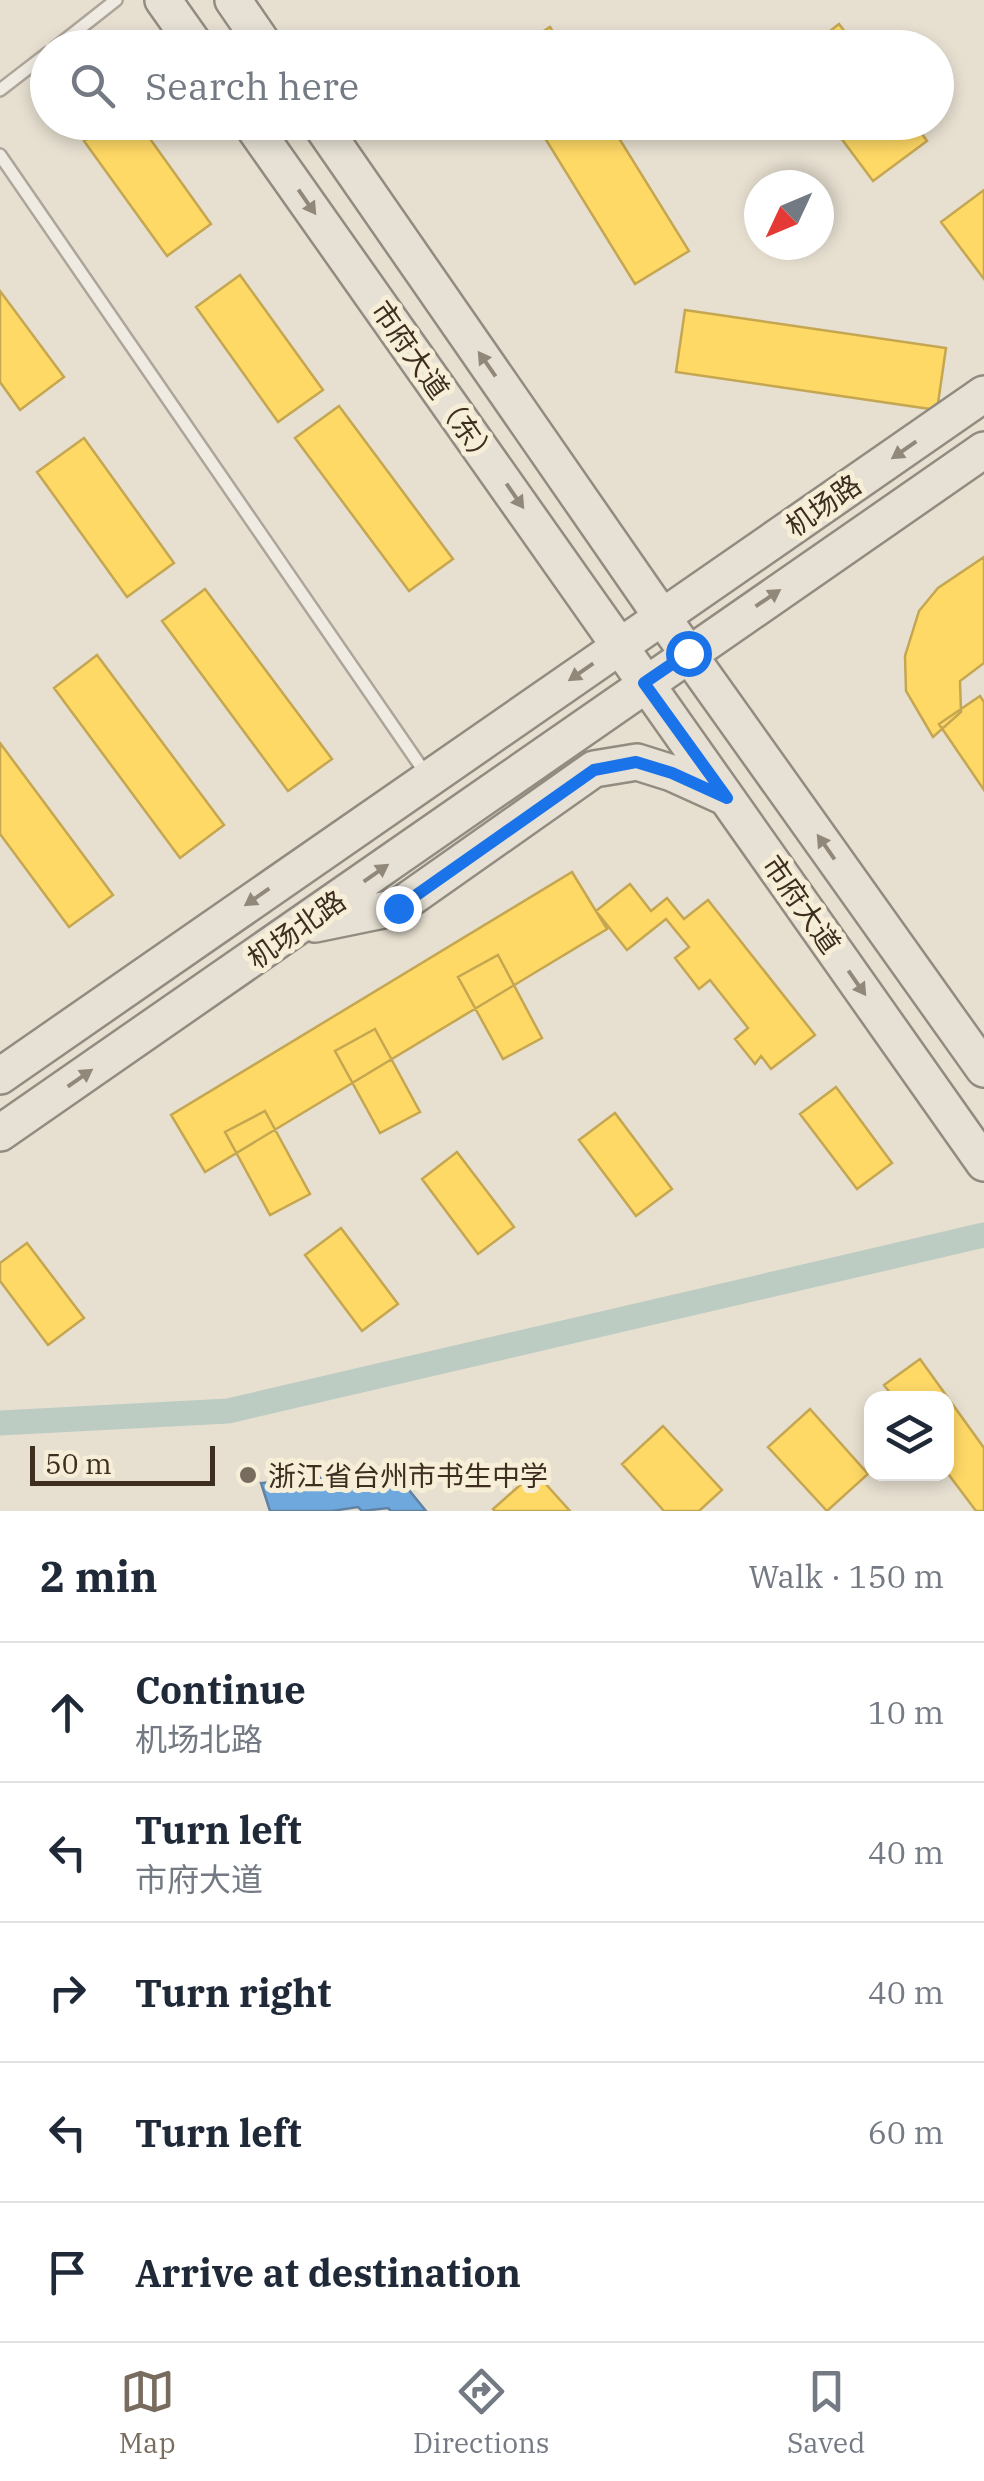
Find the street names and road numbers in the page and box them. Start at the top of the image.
street label: 市府大道（东） [364,293,506,475]
street label: 机场路 [778,466,868,544]
street label: 市府大道 [755,848,849,960]
street label: 机场北路 [240,882,352,976]

